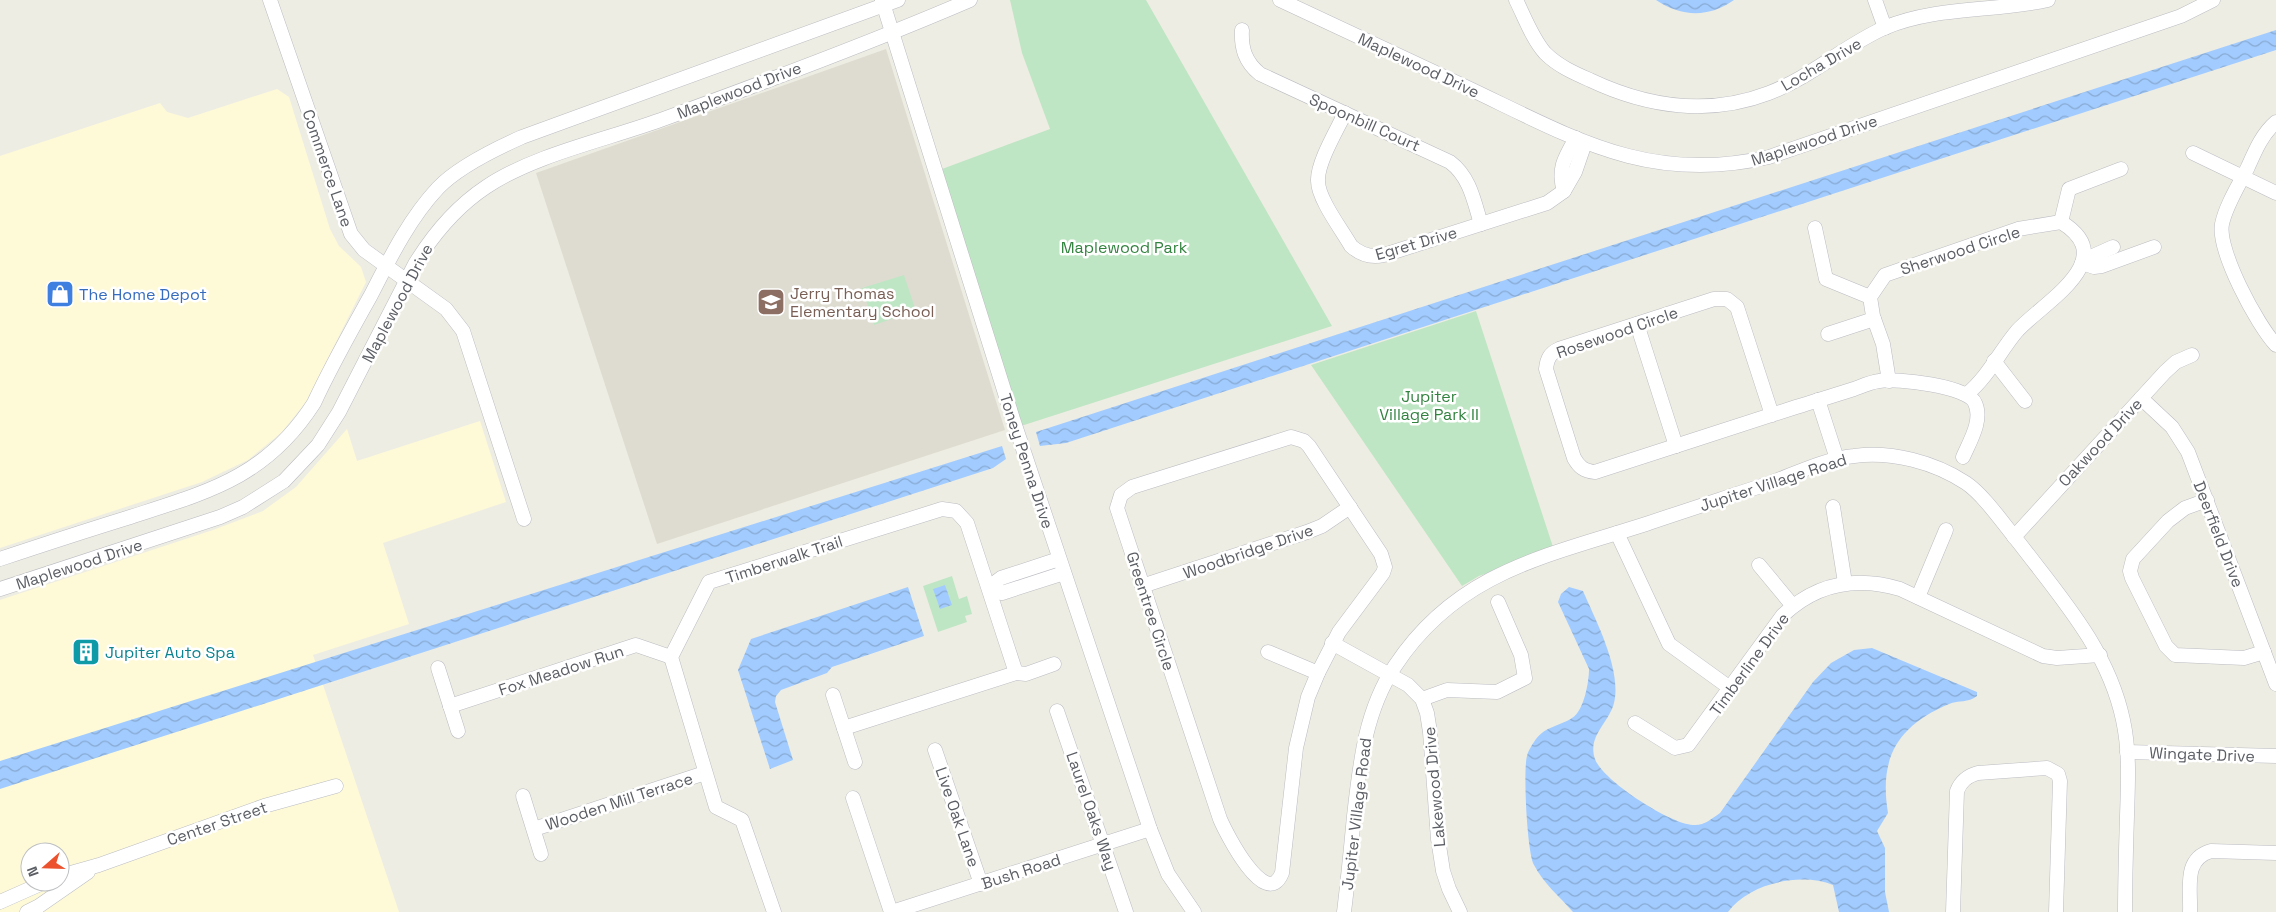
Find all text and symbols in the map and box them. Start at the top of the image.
street label: Maplewood Drive [1355,28,1483,103]
street label: Locha Drive [1777,33,1865,96]
street label: Maplewood Drive [674,57,804,124]
street label: Spoonbill Court [1306,89,1424,156]
street label: Commerce Lane [298,106,358,230]
street label: Maplewood Drive [1748,110,1880,171]
street label: Sherwood Circle [1898,221,2023,280]
street label: Egret Drive [1373,222,1459,265]
park label: Maplewood Park [1061,237,1188,258]
street label: Maplewood Drive [357,240,438,366]
shop icon: The Home Depot [45,279,75,309]
place label: Jerry Thomas Elementary School [790,283,935,322]
place label: The Home Depot [79,284,207,305]
school or university icon: Jerry Thomas Elementary School [756,287,786,317]
street label: Rosewood Circle [1553,302,1681,363]
park label: Jupiter Village Park II [1379,386,1479,425]
street label: Toney Penna Drive [995,391,1058,531]
street label: Oakwood Drive [2054,394,2147,491]
street label: Jupiter Village Road [1697,449,1849,516]
street label: Deerfield Drive [2189,478,2248,590]
street label: Woodbridge Drive [1180,519,1316,584]
street label: Timberwalk Trail [723,531,845,588]
street label: Maplewood Drive [13,534,145,595]
street label: Greentree Circle [1121,549,1180,673]
street label: Timberline Drive [1705,609,1794,720]
building icon: Jupiter Auto Spa [71,637,101,667]
street label: Fox Meadow Run [496,640,626,701]
place label: Jupiter Auto Spa [105,642,235,663]
street label: Lakewood Drive [1419,726,1450,848]
street label: Jupiter Village Road [1337,737,1376,891]
street label: Wingate Drive [2149,742,2255,767]
street label: Laurel Oaks Way [1061,749,1122,873]
street label: Live Oak Lane [931,764,984,870]
street label: Wooden Mill Terrace [543,768,695,835]
street label: Center Street [164,796,270,850]
north arrow [20,842,70,892]
street label: Bush Road [979,849,1063,894]
text: N [23,864,43,879]

